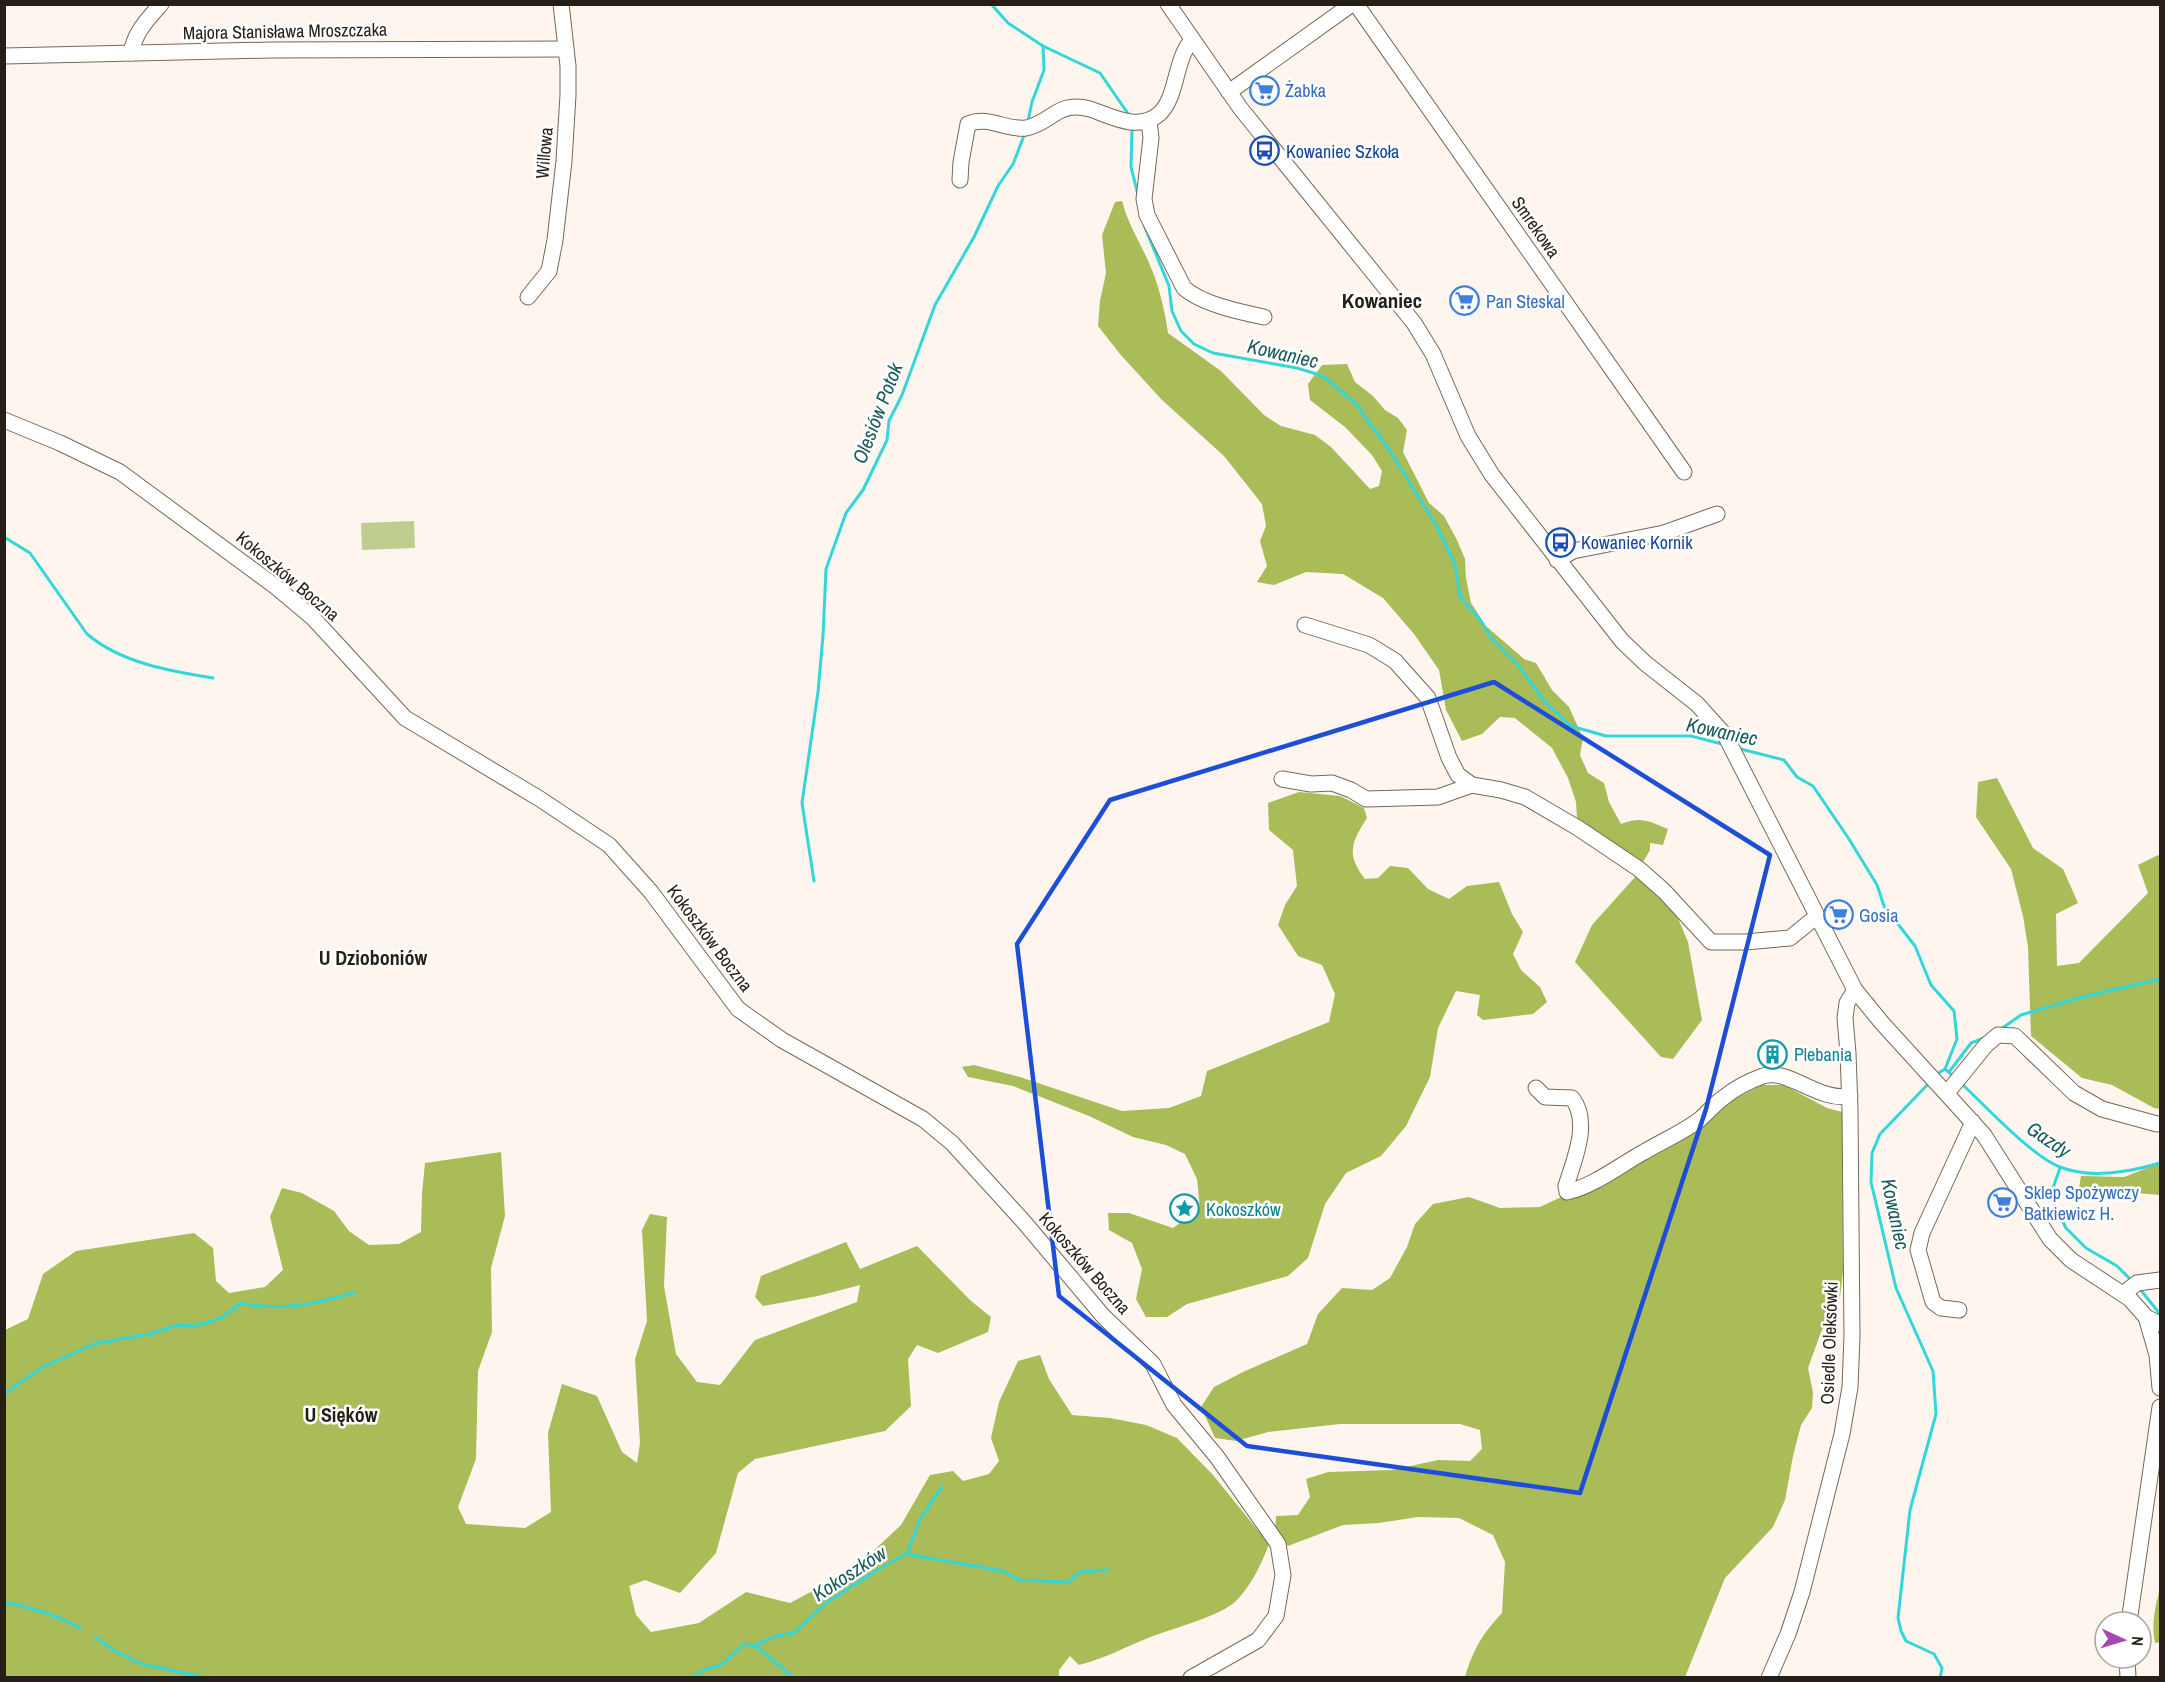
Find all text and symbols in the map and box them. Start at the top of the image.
street label: Majora Stanisława Mroszczaka [183,17,387,45]
supermarket icon: Żabka [1248,74,1280,106]
place label: Żabka [1285,78,1326,103]
street label: Willowa [529,126,559,180]
bus stop icon: Kowaniec Szkoła [1249,135,1281,167]
place label: Kowaniec Szkoła [1286,139,1399,164]
street label: Smrekowa [1506,191,1566,263]
supermarket icon: Pan Steskal [1449,285,1481,317]
district label: Kowaniec [1342,286,1422,315]
place label: Pan Steskal [1486,289,1565,314]
water label: Kowaniec [1245,332,1321,374]
water label: Olesiów Potok [845,358,909,467]
street label: Kokoszków Boczna [231,525,345,627]
bus stop icon: Kowaniec Kornik [1544,526,1576,558]
place label: Kowaniec Kornik [1581,530,1693,555]
water label: Kowaniec [1684,710,1760,752]
street label: Kokoszków Boczna [662,879,758,997]
supermarket icon: Gosia [1822,899,1854,931]
place label: Gosia [1859,903,1898,928]
district label: U Dzioboniów [319,944,427,971]
building icon: Plebania [1757,1038,1789,1070]
place label: Plebania [1794,1042,1852,1067]
water label: Gazdy [2022,1115,2077,1164]
water label: Kowaniec [1875,1176,1917,1252]
place label: Sklep Spożywczy Batkiewicz H. [2024,1180,2139,1226]
supermarket icon: Sklep Spożywczy Batkiewicz H. [1987,1186,2019,1218]
place icon: Kokoszków [1169,1193,1201,1225]
place label: Kokoszków [1206,1197,1281,1222]
street label: Kokoszków Boczna [1034,1207,1136,1319]
street label: Osiedle Oleksówki [1814,1281,1844,1405]
district label: U Sięków [305,1401,378,1428]
water label: Kokoszków [807,1538,892,1607]
north arrow [2093,1610,2153,1670]
text: N [2127,1636,2149,1647]

